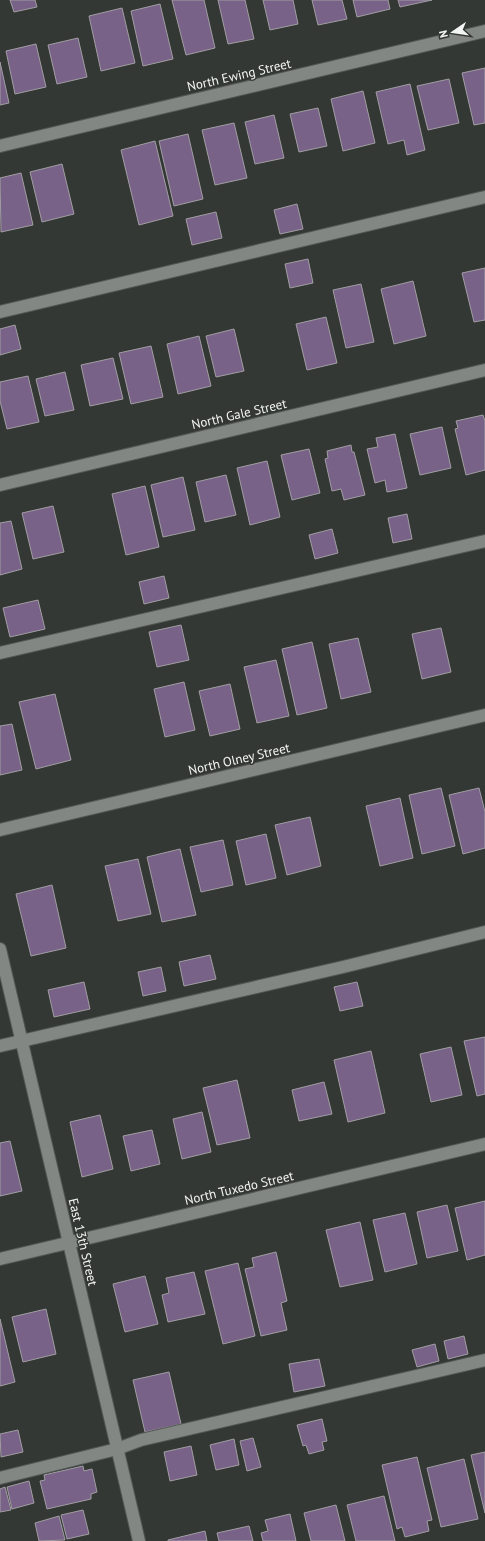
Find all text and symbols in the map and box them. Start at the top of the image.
north arrow [433,12,473,52]
text: N [436,29,451,39]
street label: North Ewing Street [185,55,293,95]
street label: North Gale Street [190,395,289,433]
street label: North Olney Street [186,739,292,779]
street label: North Tuxedo Street [183,1167,296,1209]
street label: East 13th Street [65,1197,101,1288]

